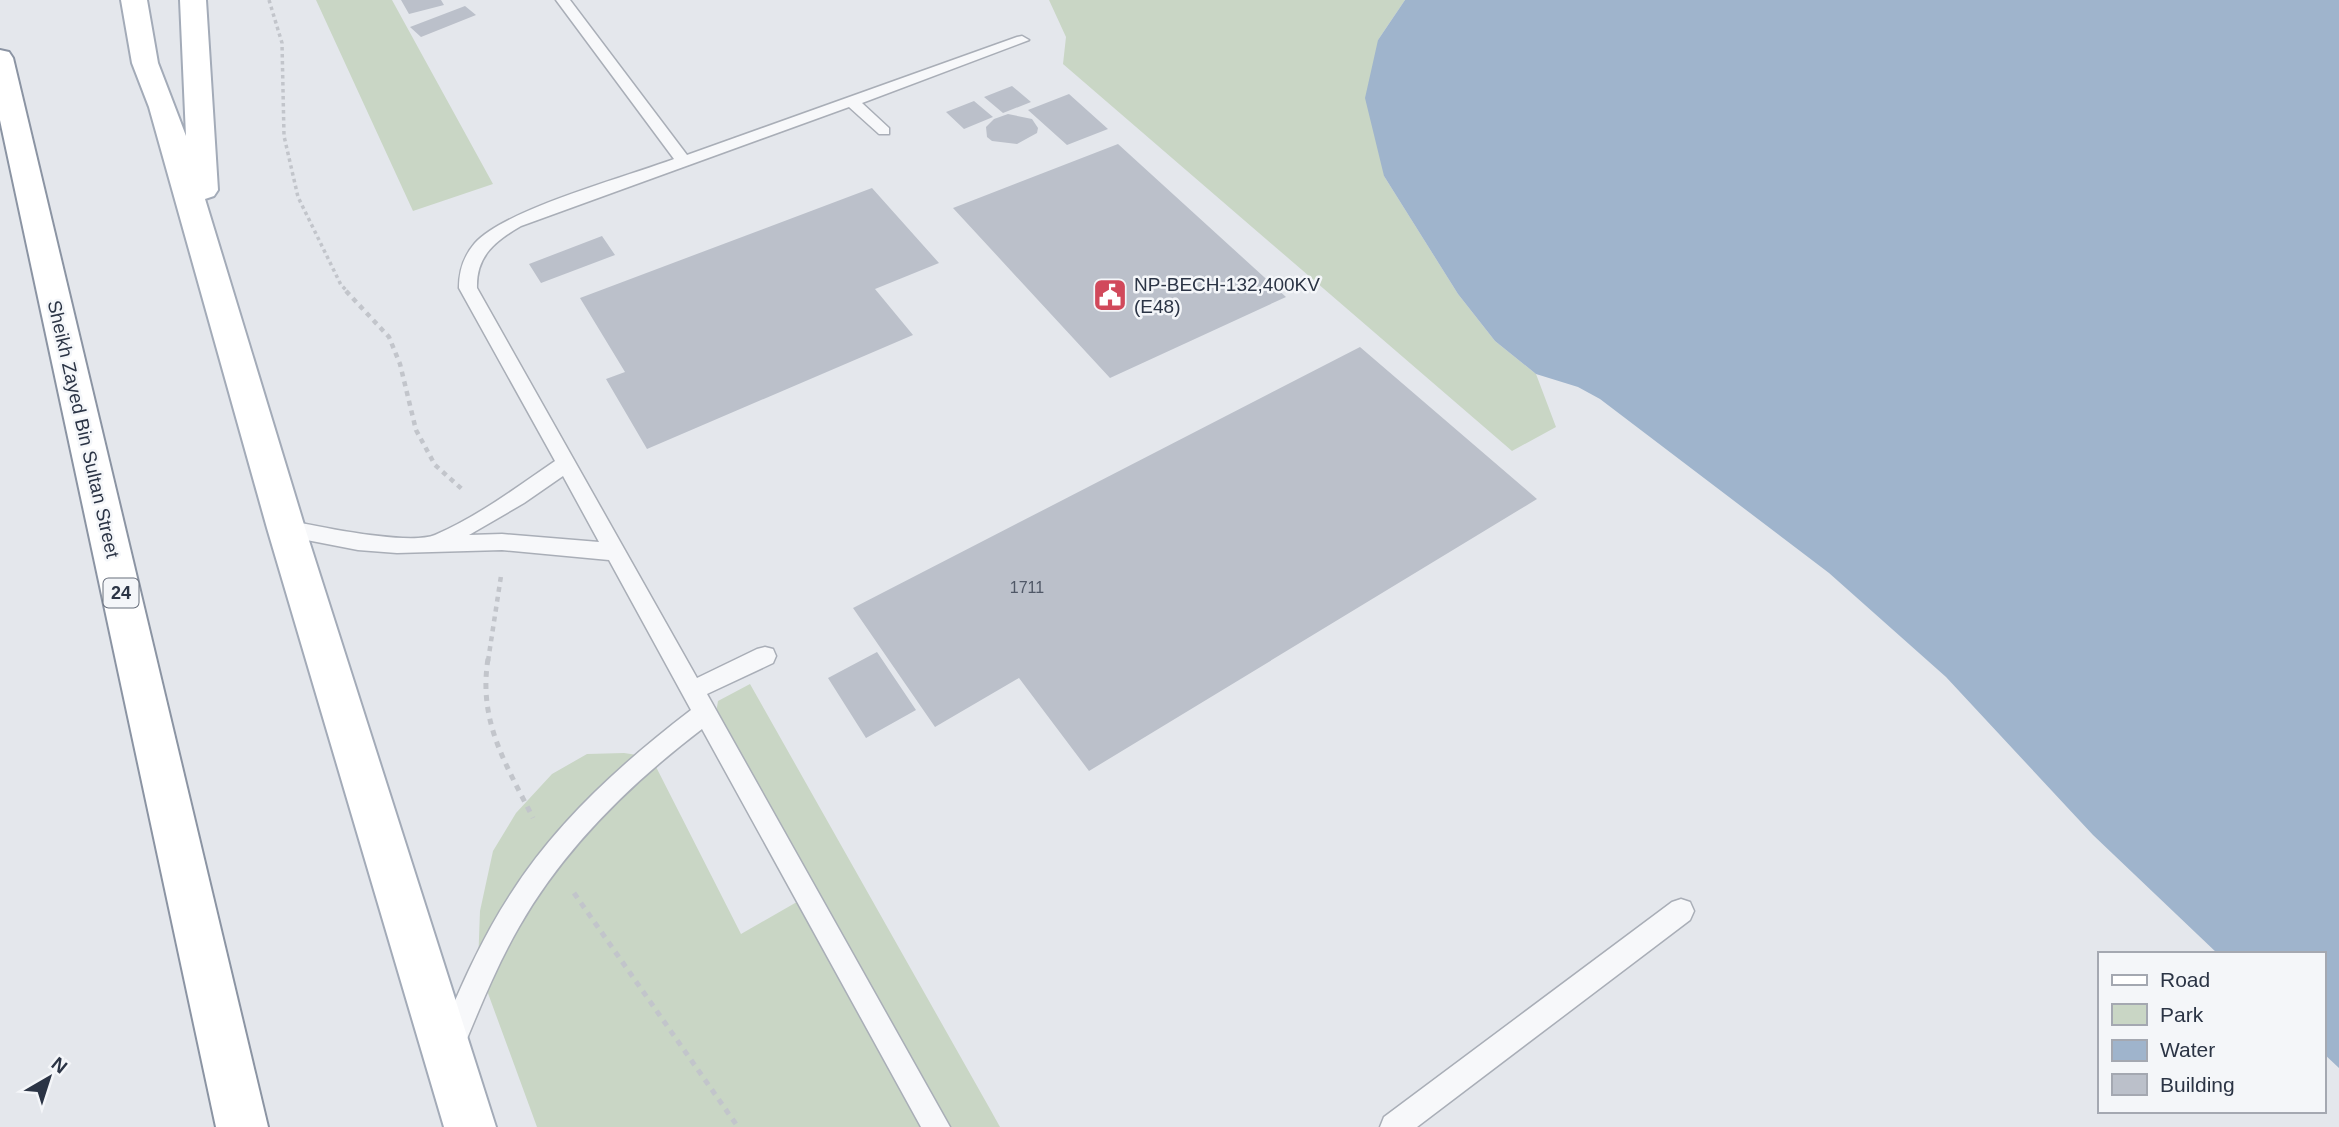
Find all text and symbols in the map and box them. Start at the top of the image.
place label: NP-BECH-132,400KV (E48) [1134,274,1320,317]
public building icon: NP-BECH-132,400KV (E48) [1091,276,1129,314]
street label: Sheikh Zayed Bin Sultan Street [44,298,124,561]
road number: 24 [104,578,138,608]
house number: 1711 [1010,579,1044,596]
legend [2098,952,2325,1113]
text: Road [2160,968,2210,991]
text: Park [2160,1003,2204,1026]
text: Water [2160,1038,2215,1061]
north arrow [14,1043,84,1113]
text: N [47,1053,71,1078]
text: Building [2160,1073,2235,1096]

